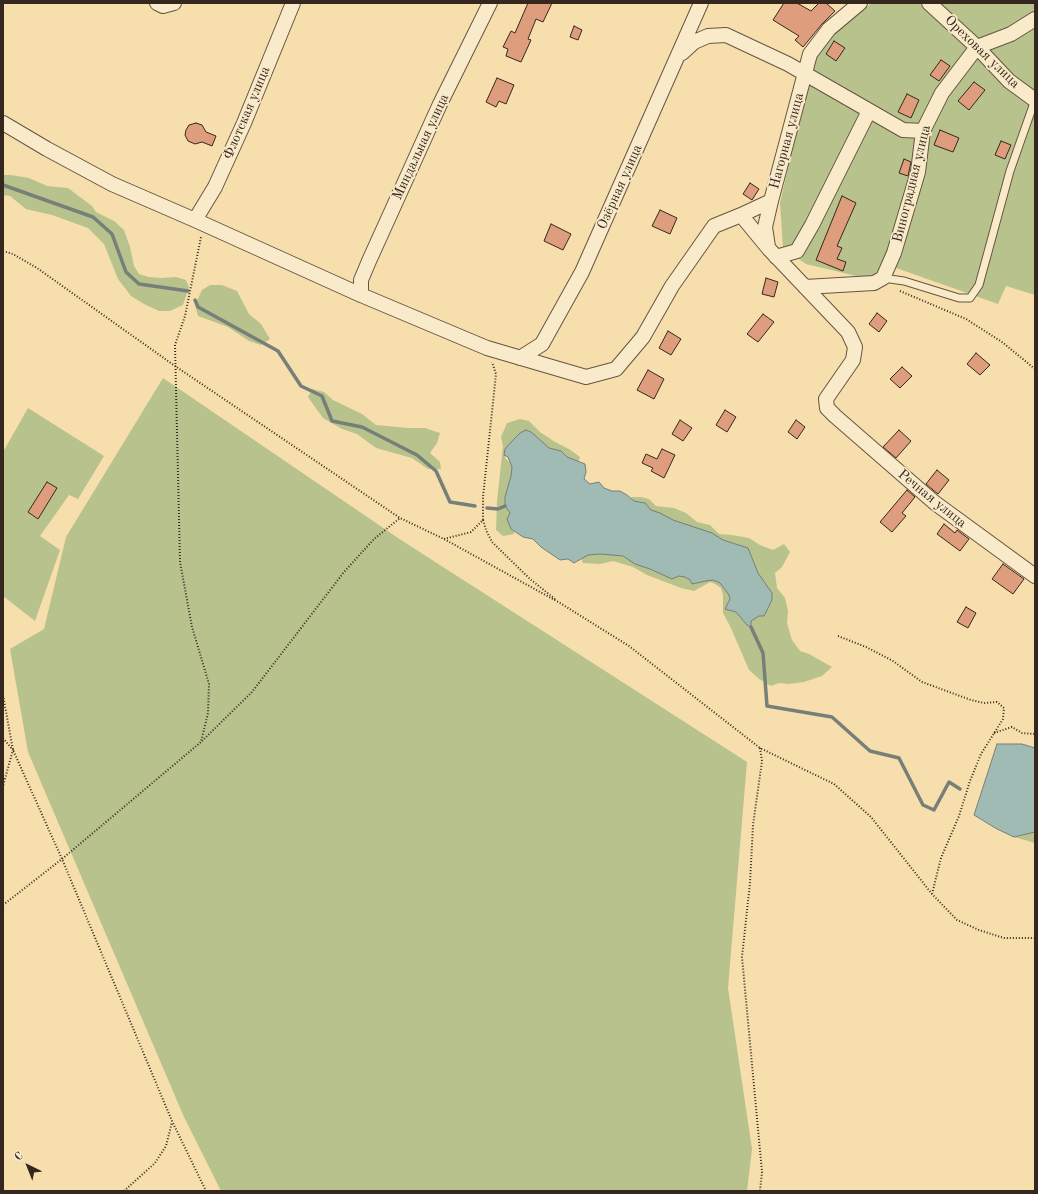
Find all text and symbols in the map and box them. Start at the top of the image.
street label: Ореховая улица [941,12,1023,92]
street label: Флотская улица [220,64,274,162]
street label: Миндальная улица [389,91,453,203]
street label: Нагорная улица [766,91,808,191]
street label: Виноградная улица [889,123,935,245]
street label: Озёрная улица [594,142,646,232]
street label: Речная улица [894,466,970,532]
north arrow [8,1146,48,1186]
text: С [13,1150,26,1163]

